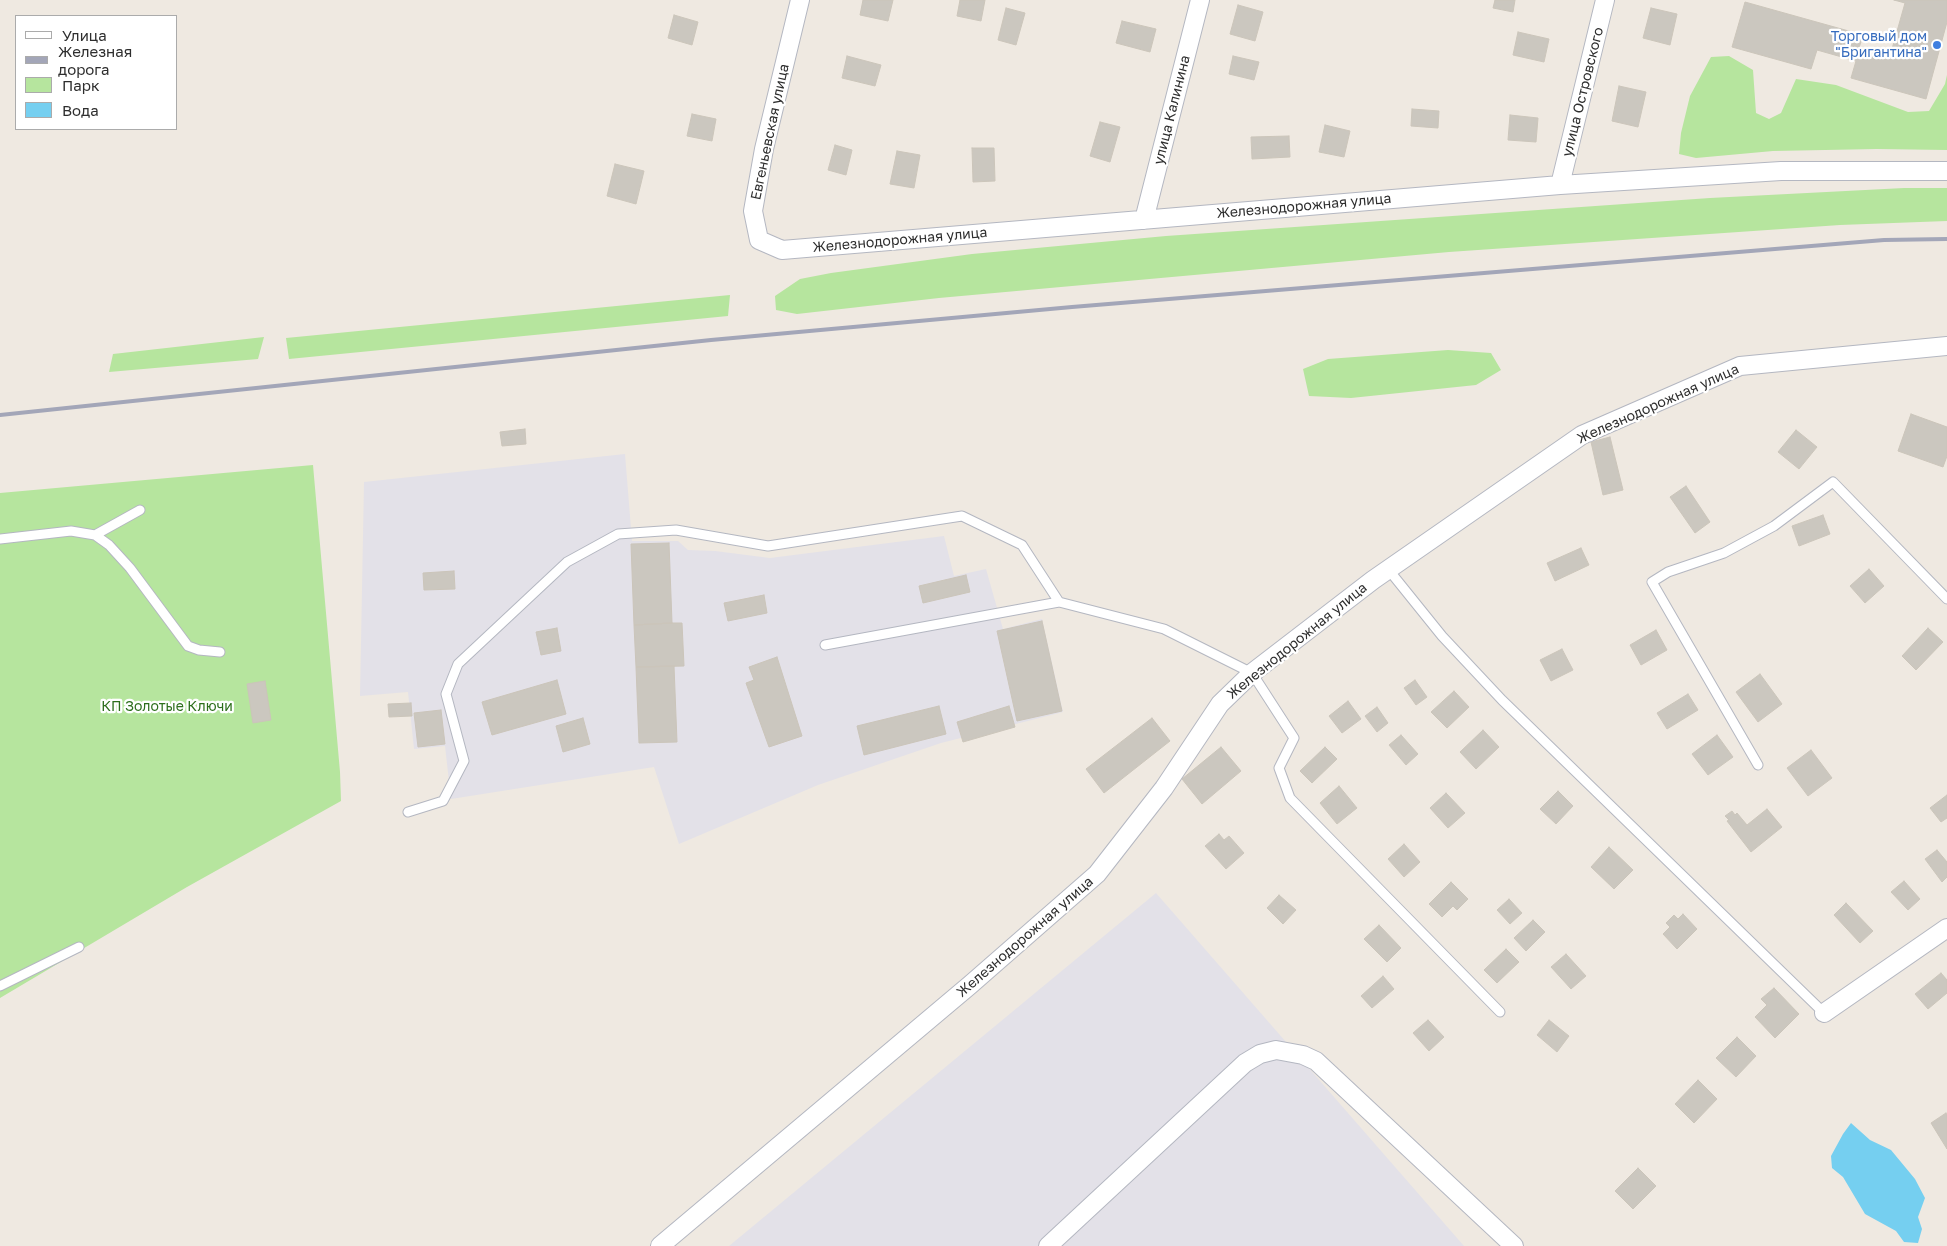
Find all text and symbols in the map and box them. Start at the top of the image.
legend [15,15,178,130]
text: Улица [62,26,107,44]
street label: улица Островского [1559,26,1607,158]
place label: Торговый дом "Бригантина" [1831,29,1927,62]
marker: Торговый дом "Бригантина" [1931,39,1943,51]
text: Железная дорога [58,42,132,78]
street label: улица Калинина [1150,53,1194,167]
street label: Евгеньевская улица [747,62,793,202]
text: Парк [62,76,100,94]
text: Вода [62,101,99,119]
street label: Железнодорожная улица [1216,190,1392,222]
street label: Железнодорожная улица [812,224,988,256]
street label: Железнодорожная улица [1574,361,1742,447]
street label: Железнодорожная улица [1224,579,1370,703]
park label: КП Золотые Ключи [101,699,233,715]
street label: Железнодорожная улица [953,873,1097,1001]

